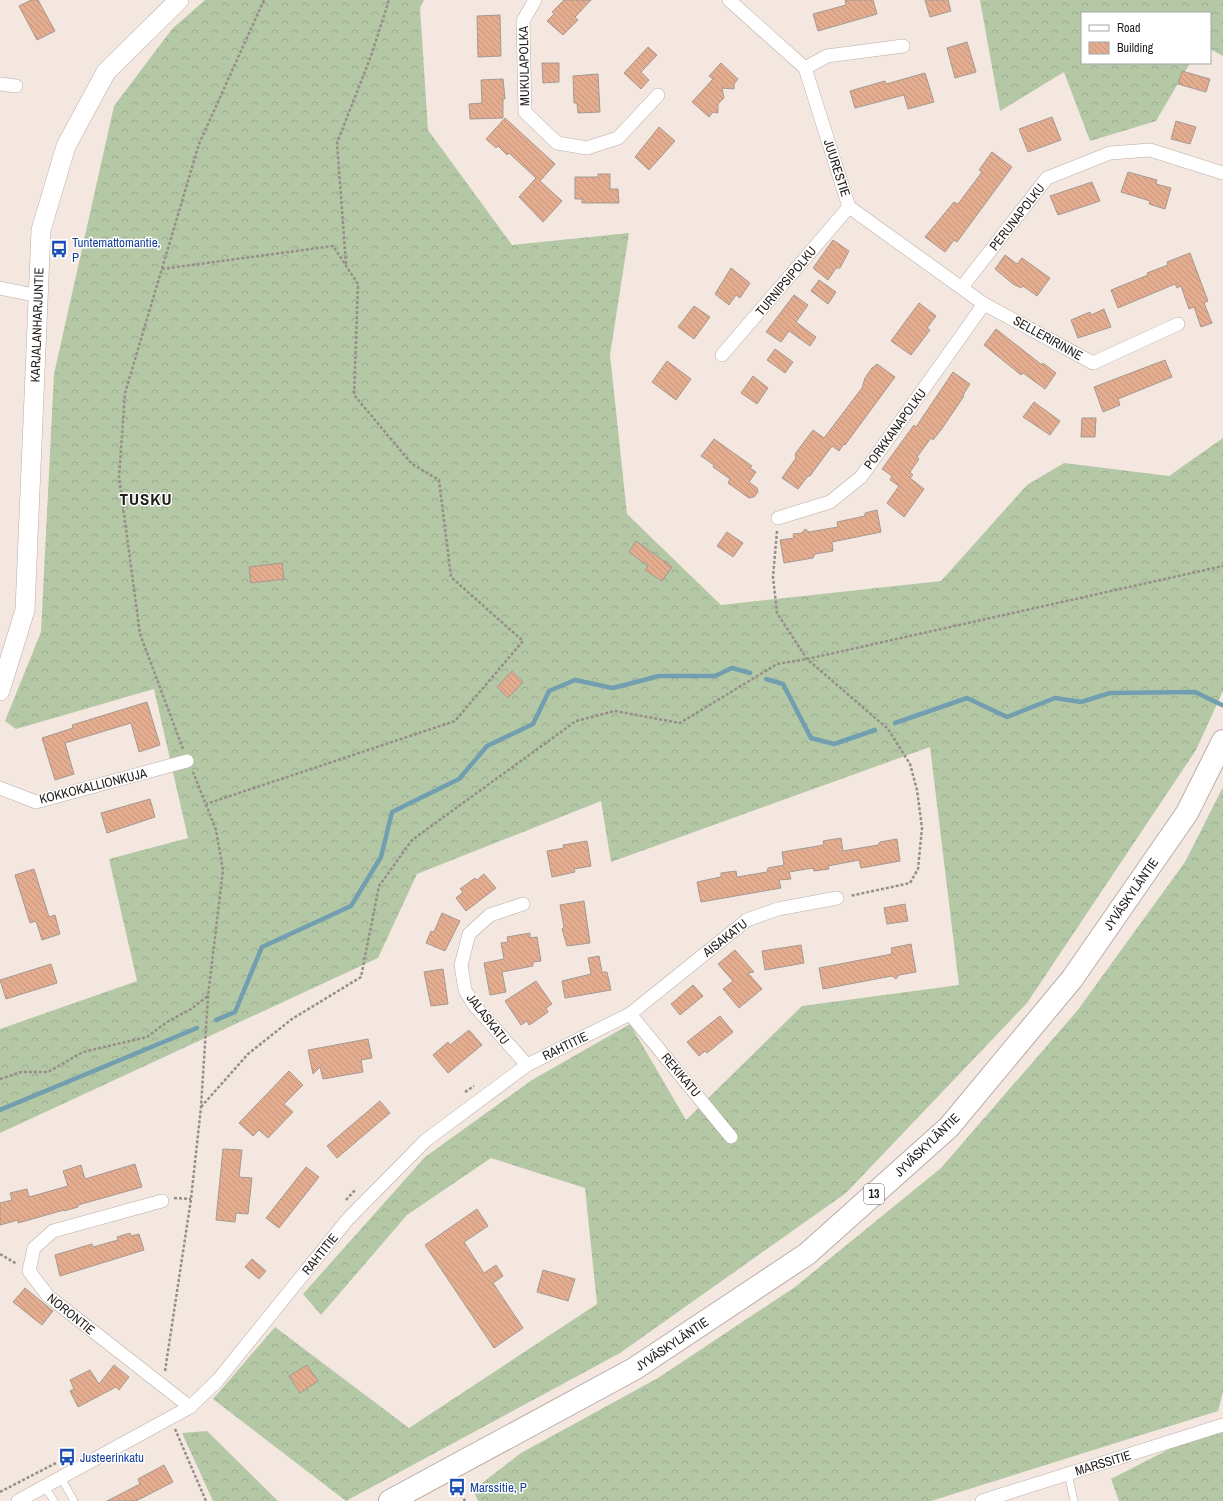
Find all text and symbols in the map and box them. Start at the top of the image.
legend [1081,12,1211,64]
text: Road [1117,20,1141,36]
street label: MUKULAPOLKA [515,25,533,106]
text: Building [1117,40,1154,56]
street label: JUURESTIE [820,137,854,199]
street label: PERUNAPOLKU [986,180,1048,254]
place label: Tuntemattomantie, P [72,234,161,266]
bus stop icon: Tuntemattomantie, P [49,239,69,259]
street label: TURNIPSIPOLKU [752,243,820,319]
street label: KARJALANHARJUNTIE [26,267,48,383]
street label: SELLERIRINNE [1010,312,1086,364]
street label: PORKKANAPOLKU [860,385,930,473]
district label: TUSKU [119,487,173,510]
street label: KOKKOKALLIONKUJA [37,764,149,808]
street label: JYVÄSKYLÄNTIE [1100,854,1162,934]
street label: AISAKATU [699,915,751,961]
street label: JALASKATU [463,990,513,1048]
street label: RAHTITIE [539,1028,591,1064]
street label: REKIKATU [658,1049,704,1101]
street label: JYVÄSKYLÄNTIE [891,1110,963,1180]
road number: 13 [864,1184,884,1204]
street label: RAHTITIE [298,1230,342,1278]
street label: NORONTIE [44,1290,98,1338]
street label: JYVÄSKYLÄNTIE [632,1313,712,1375]
street label: MARSSITIE [1073,1446,1133,1480]
bus stop icon: Justeerinkatu [57,1447,77,1467]
place label: Justeerinkatu [80,1449,144,1466]
bus stop icon: Marssitie, P [447,1477,467,1497]
place label: Marssitie, P [470,1479,527,1496]

